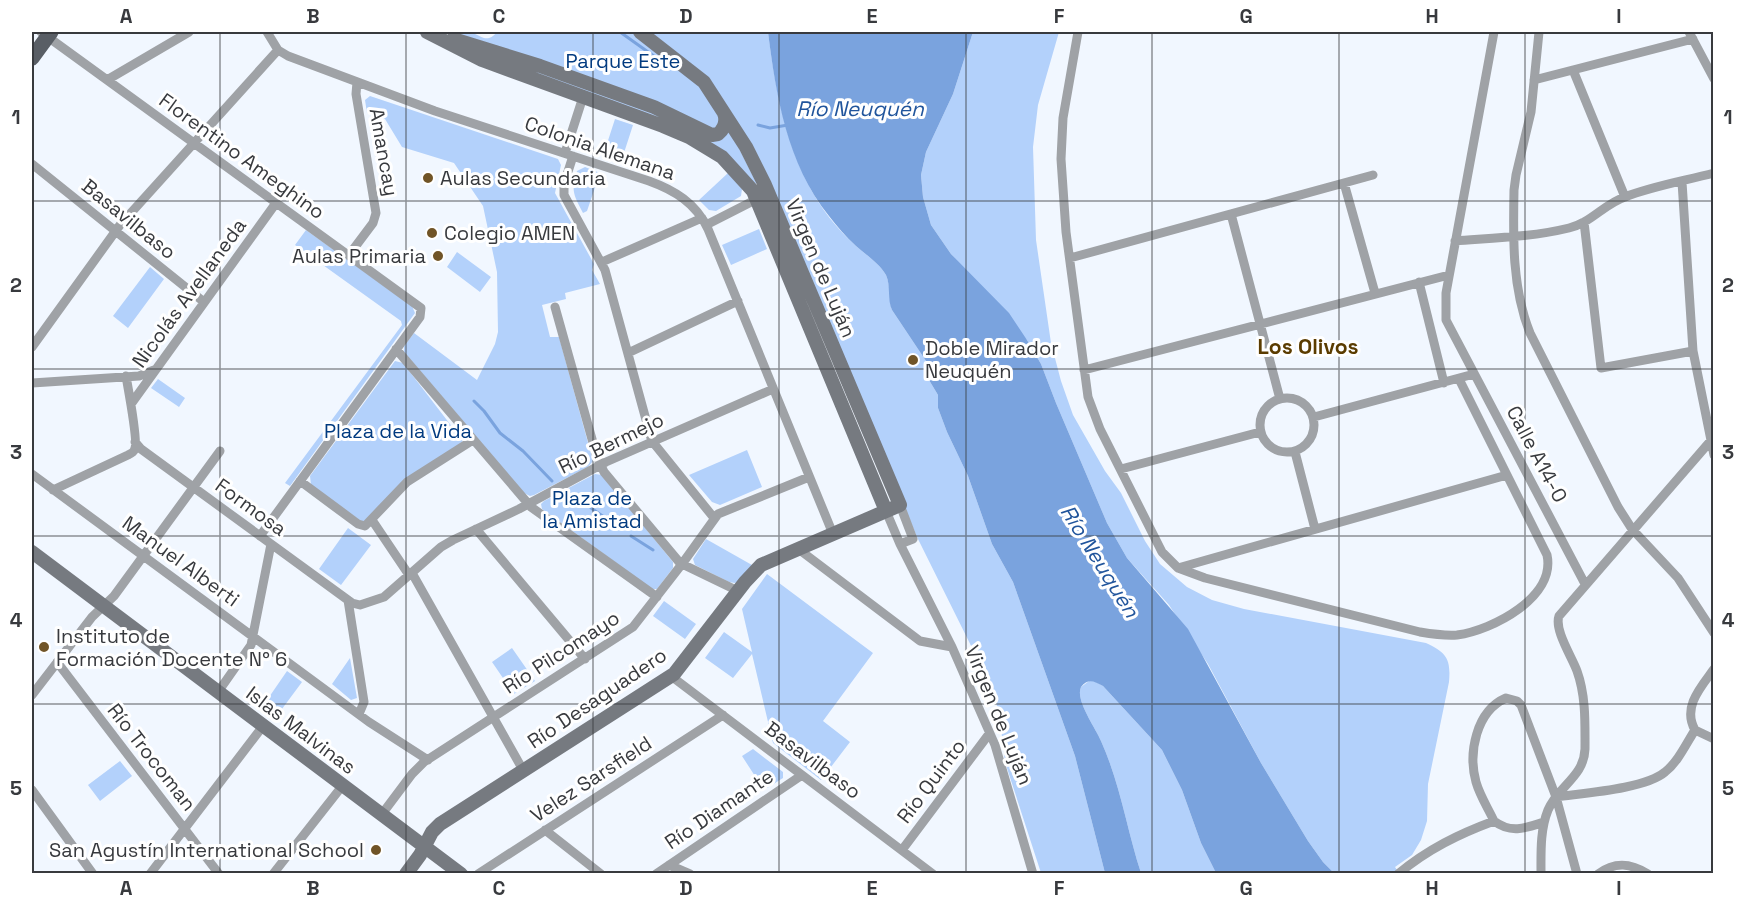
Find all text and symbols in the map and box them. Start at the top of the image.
text: A [120,3,133,29]
text: B [306,3,320,29]
text: C [493,3,506,29]
text: D [679,3,693,29]
text: E [866,3,878,29]
text: F [1054,3,1065,29]
text: G [1239,3,1253,29]
text: H [1425,3,1439,29]
text: I [1616,3,1622,29]
park label: Parque Este [566,48,680,74]
street label: Florentino Ameghino [154,87,330,225]
water label: Río Neuquén [796,95,925,122]
text: 1 [11,104,21,130]
text: 1 [1723,104,1733,130]
street label: Amancay [363,106,405,198]
street label: Colonia Alemana [521,110,679,186]
place label: Aulas Secundaria [440,165,606,191]
marker: Aulas Secundaria [421,171,435,185]
street label: Basavilbaso [77,173,181,265]
street label: Virgen de Luján [780,195,862,341]
street label: Nicolás Avellaneda [126,213,252,373]
place label: Colegio AMEN [444,220,575,246]
marker: Colegio AMEN [425,226,439,240]
place label: Aulas Primaria [292,243,426,269]
marker: Aulas Primaria [431,249,445,263]
text: 2 [10,272,22,298]
text: 2 [1722,272,1734,298]
district label: Los Olivos [1257,333,1359,360]
place label: Doble Mirador Neuquén [925,335,1059,384]
marker: Doble Mirador Neuquén [906,353,920,367]
street label: Calle A14-0 [1501,401,1573,507]
street label: Río Bermejo [554,406,668,480]
park label: Plaza de la Vida [324,418,472,444]
text: 3 [10,439,22,465]
text: 3 [1722,439,1734,465]
street label: Formosa [210,472,292,542]
park label: Plaza de la Amistad [542,485,642,534]
water label: Río Neuquén [1055,500,1146,623]
street label: Manuel Alberti [117,510,245,612]
street label: Río Pilcomayo [498,605,624,699]
text: 4 [10,607,23,633]
text: 4 [1722,607,1735,633]
place label: Instituto de Formación Docente N° 6 [56,623,287,672]
marker: Instituto de Formación Docente N° 6 [37,640,51,654]
street label: Virgen de Luján [959,641,1039,789]
street label: Río Desaguadero [522,642,672,754]
street label: Islas Malvinas [241,680,361,780]
street label: Río Trocoman [102,698,202,816]
street label: Basavilbaso [760,715,866,805]
street label: Velez Sarsfield [525,730,657,828]
street label: Río Quinto [891,734,971,828]
street label: Río Diamante [659,763,779,855]
text: 5 [10,775,22,801]
text: 5 [1722,775,1734,801]
place label: San Agustín International School [49,837,364,863]
marker: San Agustín International School [369,843,383,857]
text: A [120,875,133,901]
text: B [306,875,320,901]
text: C [493,875,506,901]
text: D [679,875,693,901]
text: E [866,875,878,901]
text: F [1054,875,1065,901]
text: G [1239,875,1253,901]
text: H [1425,875,1439,901]
text: I [1616,875,1622,901]

